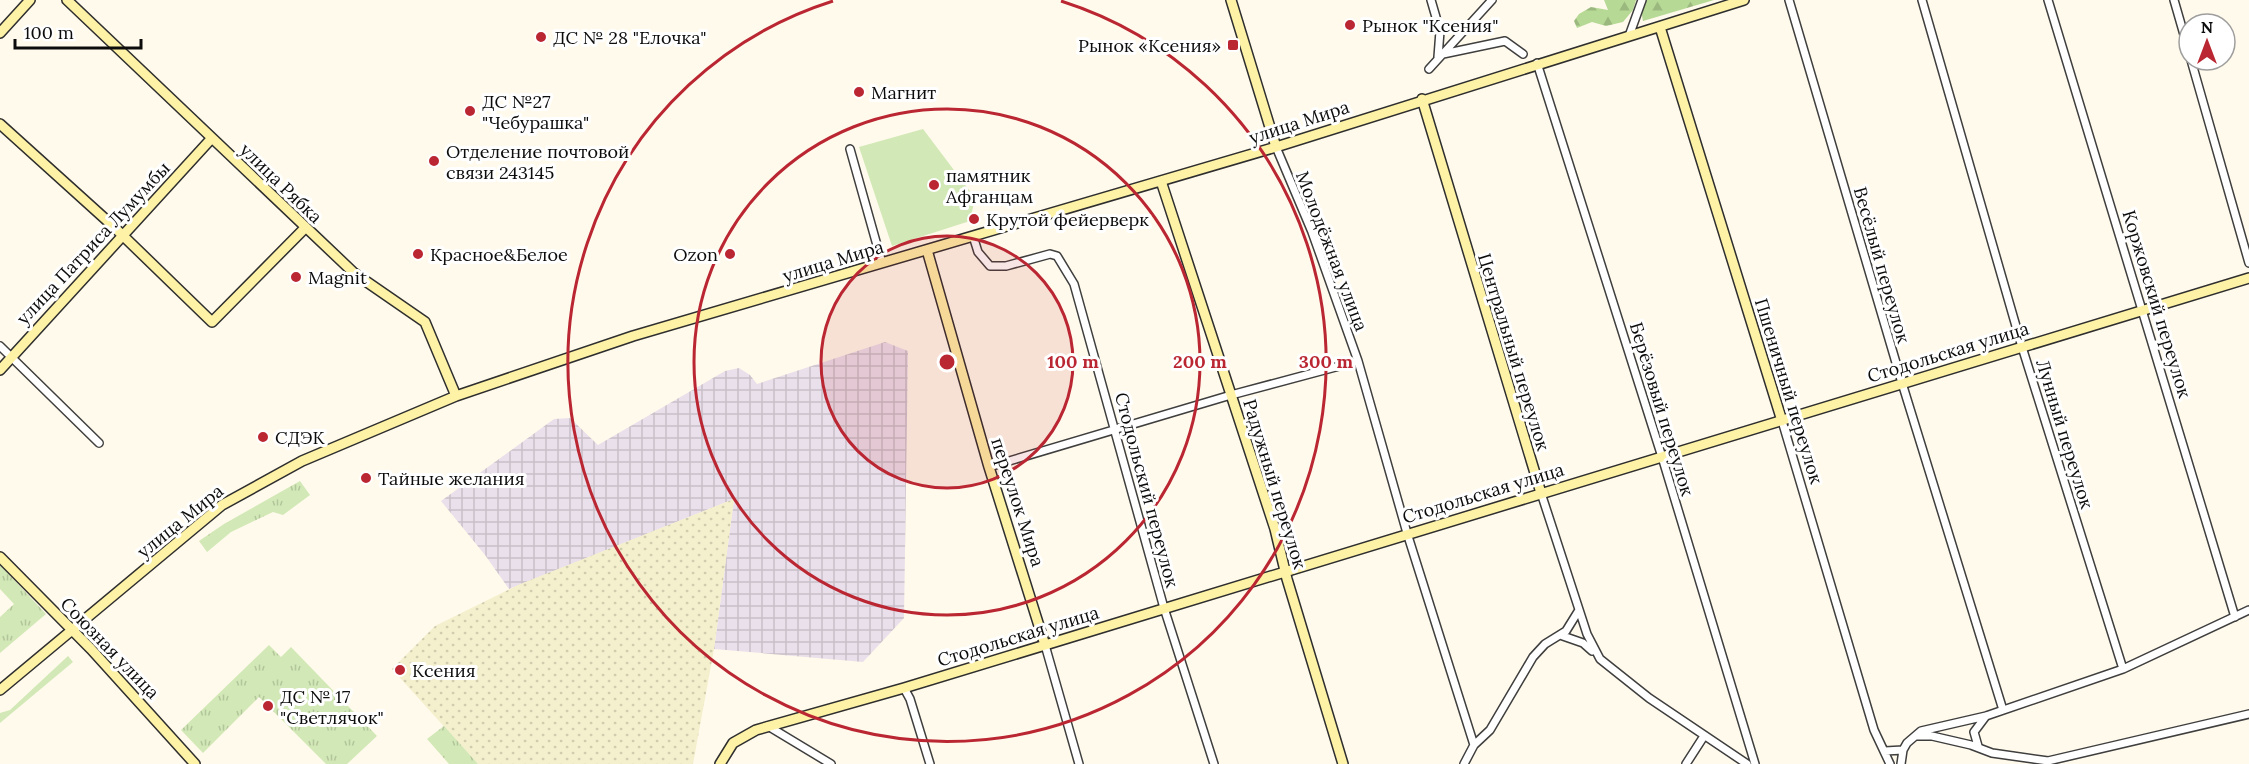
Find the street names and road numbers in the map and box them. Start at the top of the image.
street label: улица Мира [1246,95,1352,149]
street label: улица Рябка [235,138,327,228]
street label: улица Патриса Лумумбы [11,157,175,329]
street label: Молодёжная улица [1291,168,1373,334]
street label: Весёлый переулок [1849,184,1915,346]
street label: Коржовский переулок [2117,207,2197,401]
street label: улица Мира [780,235,886,287]
street label: Центральный переулок [1473,250,1555,454]
street label: Пшеничный переулок [1750,295,1828,487]
street label: Стодольская улица [1864,316,2032,388]
street label: Берёзовый переулок [1625,319,1699,499]
street label: Лунный переулок [2031,356,2099,512]
street label: Стодольский переулок [1110,390,1184,590]
street label: Радужный переулок [1238,396,1312,572]
street label: переулок Мира [986,435,1050,569]
street label: Стодольская улица [1399,457,1567,529]
street label: улица Мира [132,479,228,563]
street label: Союзная улица [56,592,164,704]
street label: Стодольская улица [934,600,1102,672]

